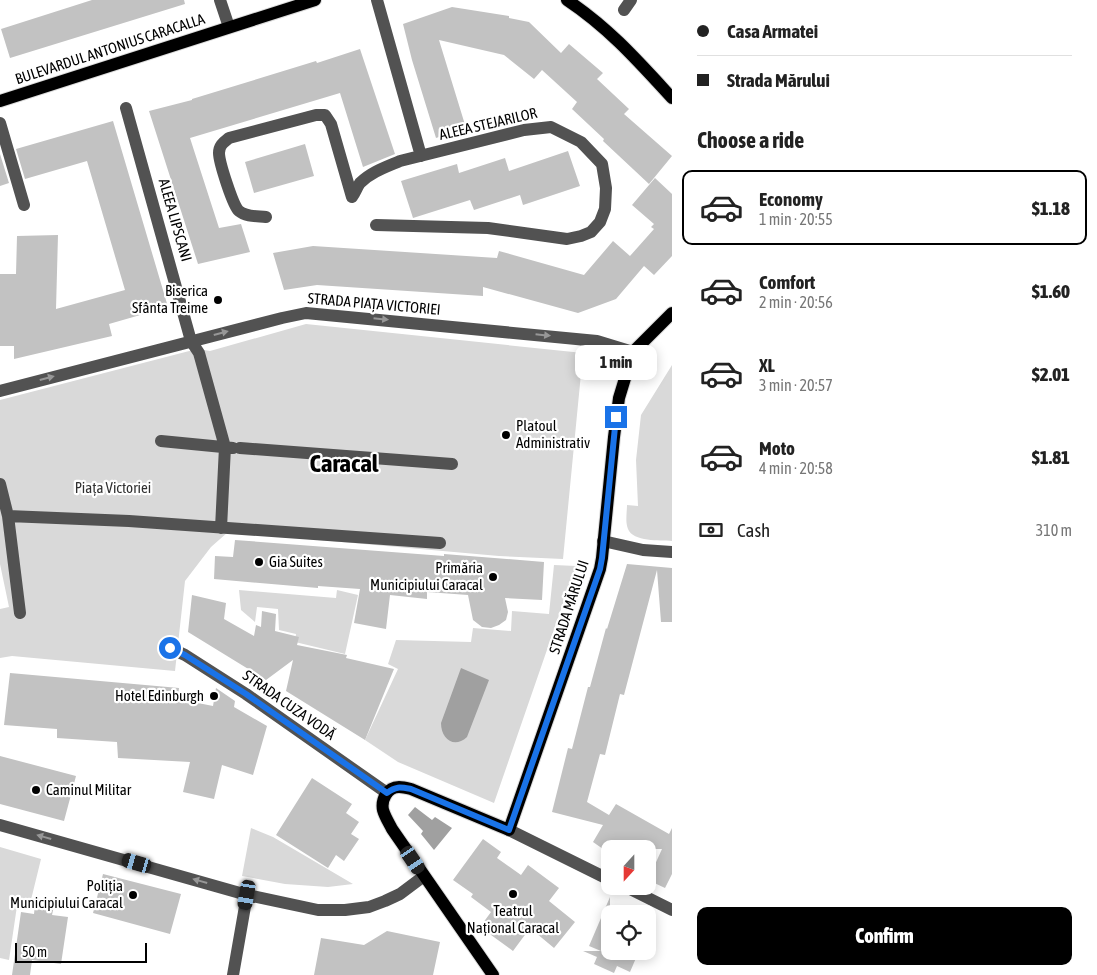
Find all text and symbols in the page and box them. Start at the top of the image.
street label: BULEVARDUL ANTONIUS CARACALLA [13,10,207,87]
text: Casa Armatei [727,20,818,42]
text: Strada Mărului [727,69,830,91]
street label: ALEEA STEJARILOR [437,104,539,143]
text: Choose a ride [697,127,804,153]
street label: ALEEA LIPSCANI [156,176,195,263]
icon: car [699,185,744,230]
text: Economy [759,188,823,210]
text: $1.18 [1032,197,1070,219]
text: 1 min · 20:55 [759,210,833,228]
icon: car [699,268,744,313]
text: Comfort [759,271,815,293]
text: $1.60 [1032,280,1070,302]
place label: Biserica Sfânta Treime [132,282,208,316]
street label: STRADA PIAȚA VICTORIEI [307,289,441,318]
text: 2 min · 20:56 [759,293,833,311]
marker: Biserica Sfânta Treime [212,294,224,306]
one-way arrow [373,316,389,324]
one-way arrow [214,329,229,337]
one-way arrow [535,332,551,340]
callout: 1 min [575,344,657,380]
icon: car [699,351,744,396]
text: 1 min [600,353,632,371]
text: XL [759,354,775,376]
text: $2.01 [1032,363,1070,385]
one-way arrow [40,374,55,382]
text: 3 min · 20:57 [759,376,833,394]
route end [605,406,627,428]
place label: Platoul Administrativ [516,417,590,451]
marker: Platoul Administrativ [500,429,512,441]
icon: car [699,434,744,479]
text: Moto [759,437,795,459]
text: $1.81 [1032,446,1070,468]
district label: Caracal [310,449,379,477]
text: 4 min · 20:58 [759,459,833,477]
park label: Piața Victoriei [75,479,151,496]
icon: cash [697,516,725,544]
text: Cash [737,519,770,541]
text: 310 m [1036,521,1072,539]
place label: Gia Suites [269,553,323,570]
marker: Gia Suites [253,556,265,568]
street label: STRADA MĂRULUI [545,558,592,656]
place label: Primăria Municipiului Caracal [370,559,483,593]
marker: Primăria Municipiului Caracal [487,571,499,583]
route start [159,637,181,659]
street label: STRADA CUZA VODĂ [240,666,339,743]
place label: Hotel Edinburgh [115,687,204,704]
marker: Hotel Edinburgh [208,690,220,702]
place label: Caminul Militar [46,781,132,798]
marker: Caminul Militar [30,784,42,796]
one-way arrow [36,833,51,841]
north arrow [601,840,656,895]
map controls [601,840,656,960]
car [398,843,427,877]
car [120,852,153,874]
place label: Poliția Municipiului Caracal [10,877,123,911]
one-way arrow [193,877,208,885]
car [237,879,256,911]
marker: Teatrul Național Caracal [507,888,519,900]
marker: Poliția Municipiului Caracal [127,889,139,901]
place label: Teatrul Național Caracal [467,902,559,936]
button: locate [601,905,656,960]
button: Confirm [697,907,1072,965]
scale bar [15,940,148,963]
text: 50 m [22,944,47,960]

